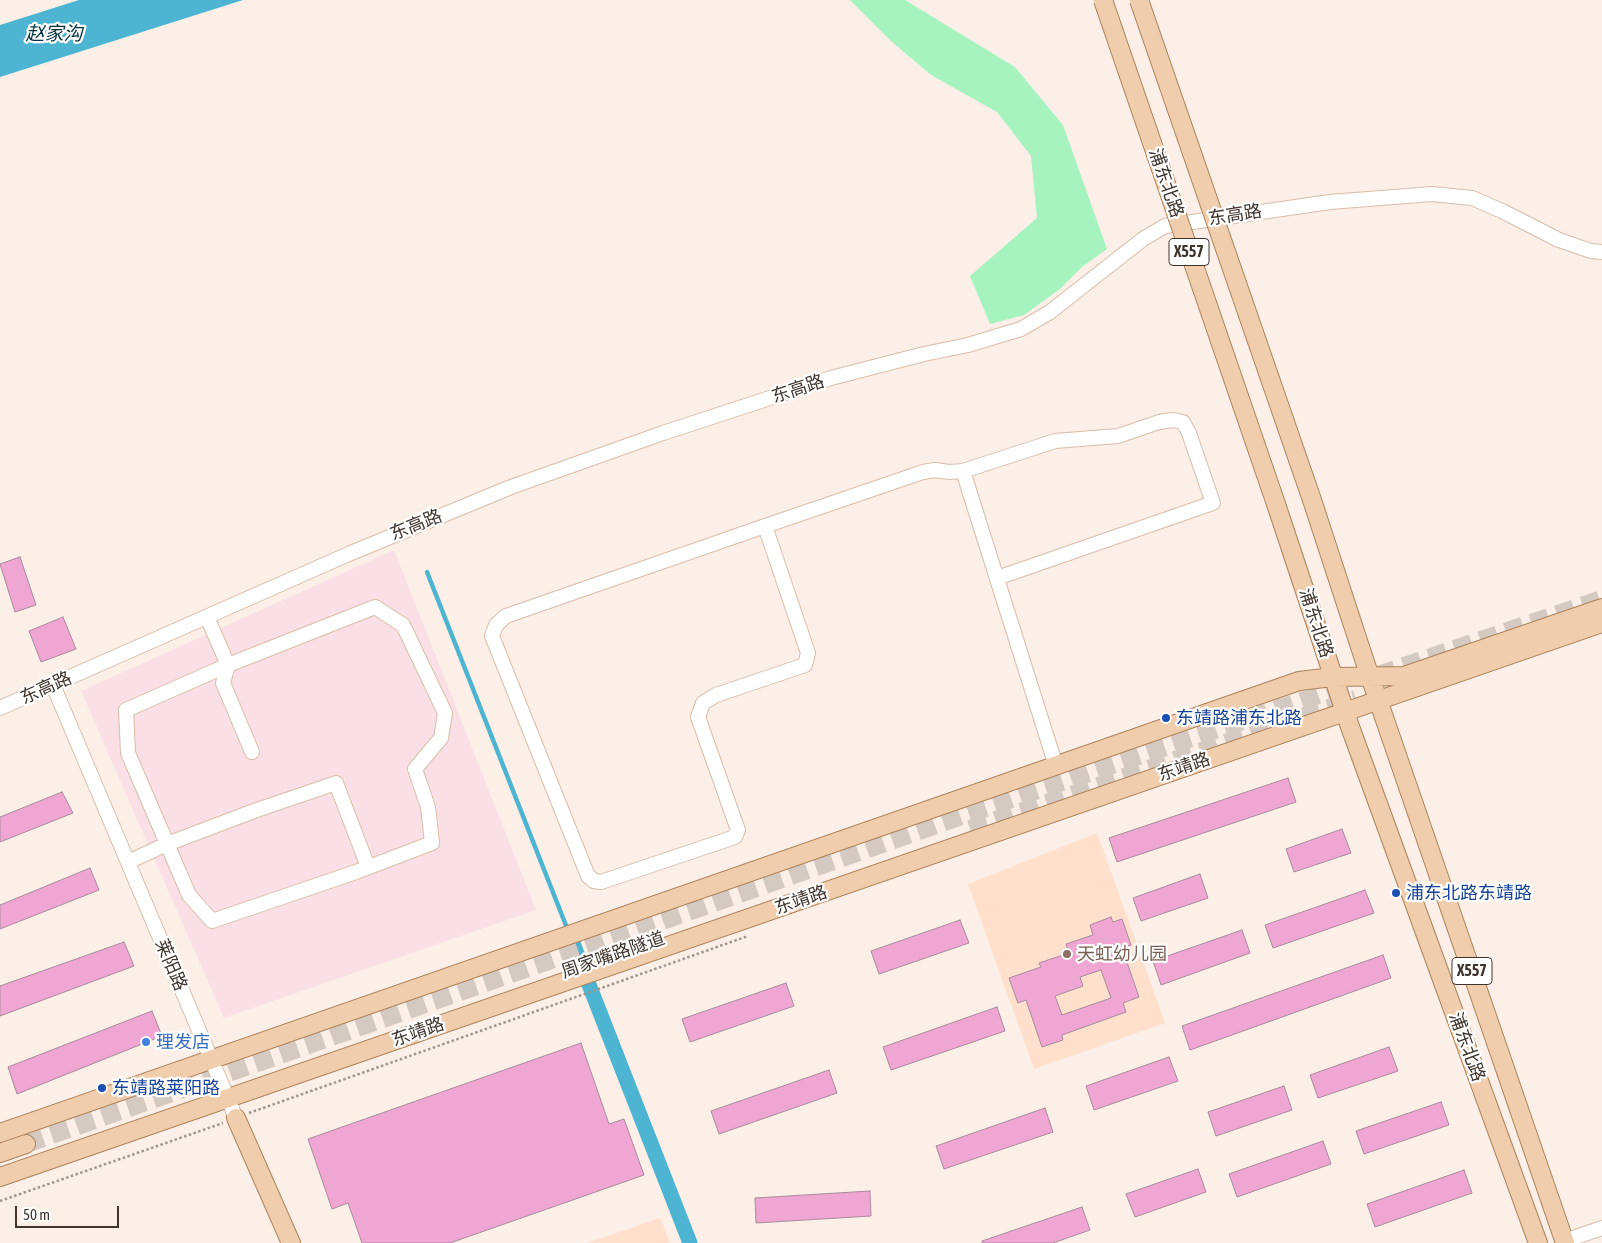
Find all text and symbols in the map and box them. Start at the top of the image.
water label: 赵家沟 [26,23,82,45]
street label: 浦东北路 [1144,145,1188,221]
street label: 东高路 [1207,200,1263,230]
road number: X557 [1169,238,1209,266]
street label: 东高路 [769,370,827,408]
street label: 东高路 [387,505,445,545]
street label: 浦东北路 [1295,585,1337,661]
street label: 东高路 [17,667,75,709]
place label: 东靖路浦东北路 [1176,707,1302,729]
marker: 东靖路浦东北路 [1160,712,1172,724]
street label: 东靖路 [1155,748,1213,786]
street label: 东靖路 [772,881,830,919]
place label: 浦东北路东靖路 [1406,882,1532,904]
marker: 浦东北路东靖路 [1390,887,1402,899]
street label: 周家嘴路隧道 [558,927,668,983]
street label: 莱阳路 [151,936,191,994]
place label: 天虹幼儿园 [1077,943,1167,965]
marker: 天虹幼儿园 [1061,948,1073,960]
road number: X557 [1452,958,1492,984]
street label: 浦东北路 [1445,1009,1489,1085]
street label: 东靖路 [389,1013,447,1051]
place label: 理发店 [156,1031,210,1053]
marker: 理发店 [140,1036,152,1048]
place label: 东靖路莱阳路 [112,1077,220,1099]
marker: 东靖路莱阳路 [96,1082,108,1094]
scale bar [18,1196,121,1228]
text: 50 m [23,1206,50,1223]

